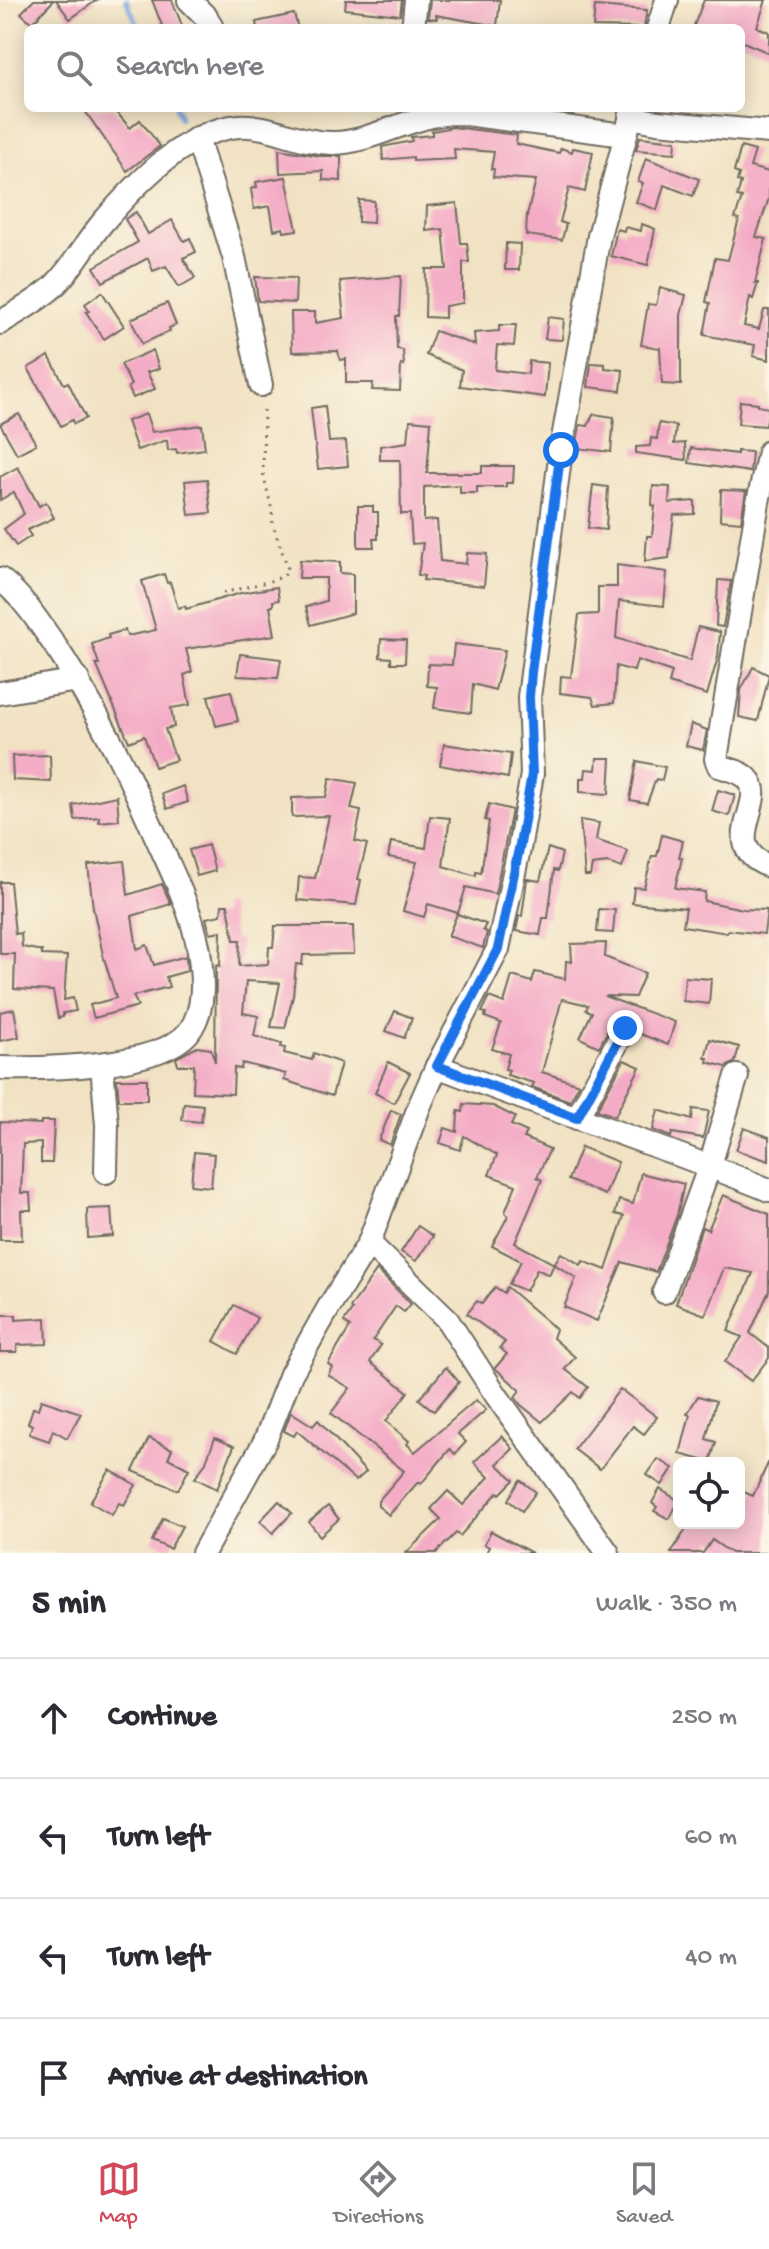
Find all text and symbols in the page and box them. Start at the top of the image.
search box [24,24,745,112]
icon: search [52,46,96,90]
text: Search here [116,51,264,86]
route start [543,432,579,468]
route end [607,1010,643,1046]
map controls [673,1457,745,1529]
button: locate [673,1457,745,1529]
text: 5 min [32,1585,106,1625]
text: Walk · 350 m [596,1590,737,1621]
icon: ahead [32,1696,76,1740]
text: Continue [108,1701,217,1736]
text: 250 m [671,1703,737,1734]
icon: left [32,1816,76,1860]
text: Turn left [108,1821,209,1856]
text: 60 m [684,1823,737,1854]
icon: left [32,1936,76,1980]
text: Turn left [108,1941,209,1976]
text: 40 m [685,1943,737,1974]
icon: arrive [32,2056,76,2100]
text: Arrive at destination [108,2061,368,2096]
tab: Map [97,2157,141,2231]
tab: Directions [334,2157,423,2231]
tab: Saved [616,2157,672,2231]

